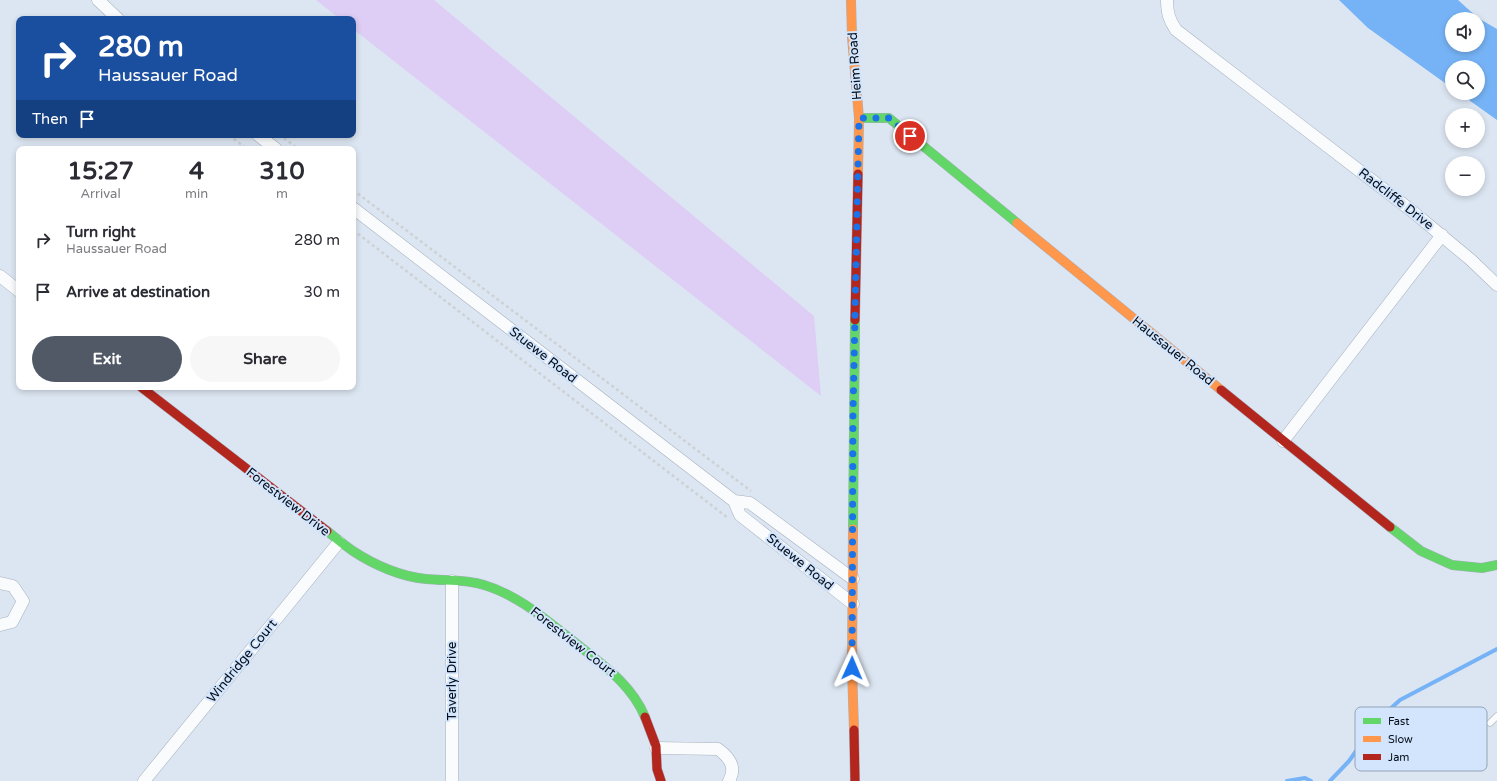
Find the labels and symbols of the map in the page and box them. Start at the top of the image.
street label: Heim Road [845,31,865,101]
pin [893,119,927,153]
street label: Radcliffe Drive [1355,165,1437,233]
street label: Haussauer Road [1129,313,1217,389]
street label: Stuewe Road [506,324,580,386]
street label: Forestview Drive [243,464,333,540]
street label: Stuewe Road [763,530,837,594]
street label: Forestview Court [527,604,619,680]
street label: Windridge Court [204,616,280,706]
street label: Taverly Drive [444,642,460,720]
position arrow [831,647,873,689]
legend [1355,707,1487,771]
text: Fast [1388,715,1409,728]
text: Slow [1388,733,1413,746]
text: Jam [1388,751,1409,764]

